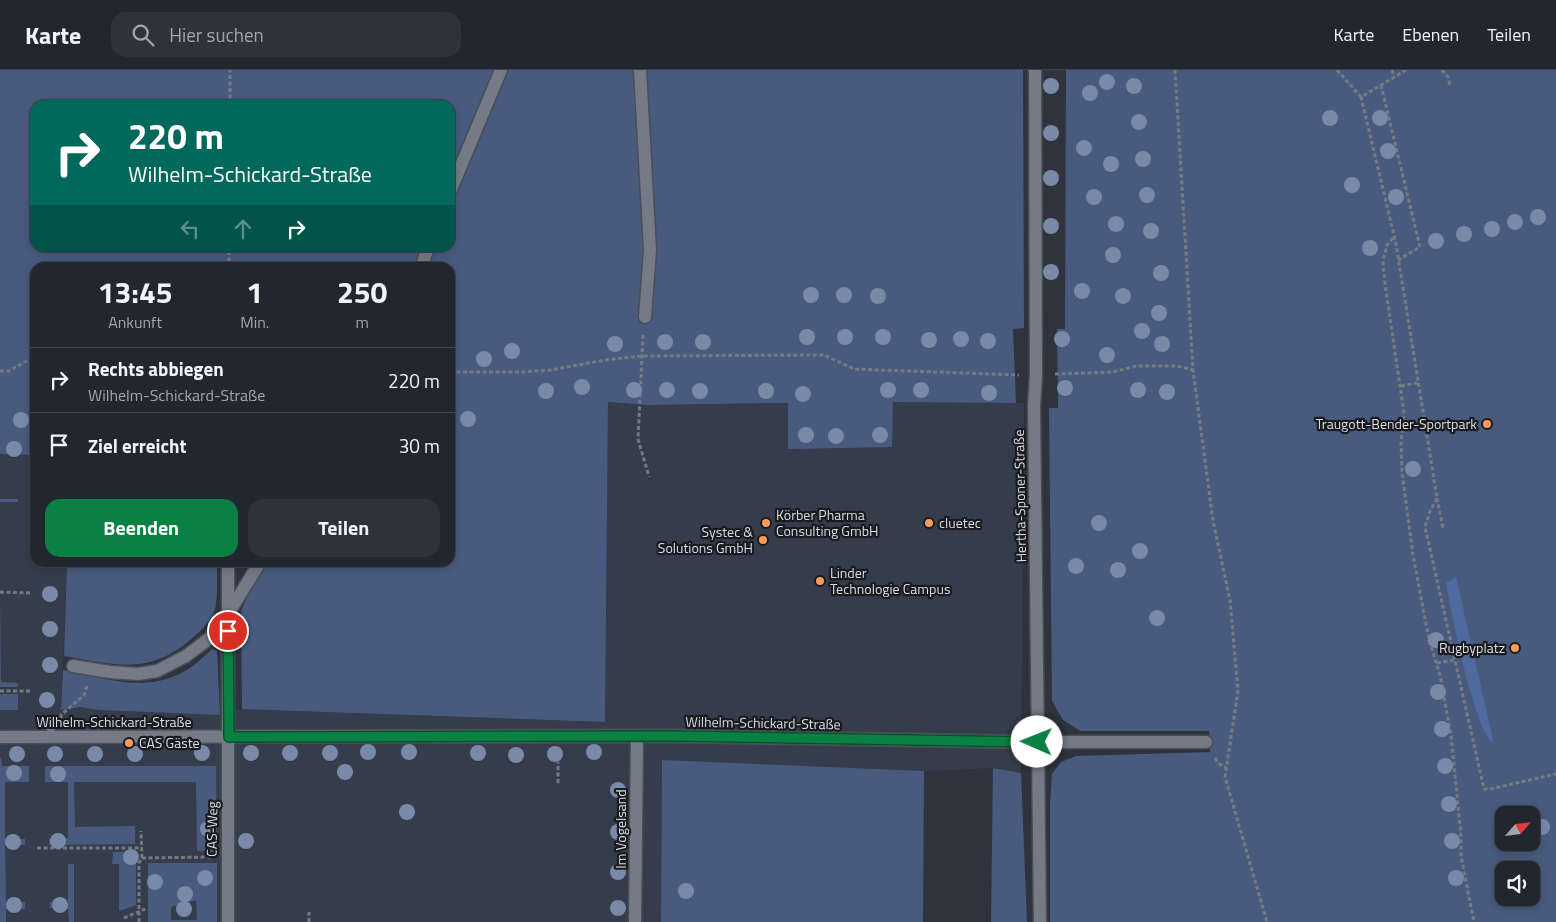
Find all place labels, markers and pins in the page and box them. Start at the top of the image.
place label: Traugott-Bender-Sportpark [1316,413,1477,434]
marker: Traugott-Bender-Sportpark [1481,418,1493,430]
place label: Körber Pharma Consulting GmbH [776,504,878,541]
place label: cluetec [939,512,981,533]
marker: Körber Pharma Consulting GmbH [760,517,772,529]
marker: cluetec [923,517,935,529]
place label: Systec & Solutions GmbH [658,521,753,558]
marker: Systec & Solutions GmbH [757,534,769,546]
place label: Linder Technologie Campus [830,562,950,599]
marker: Linder Technologie Campus [814,575,826,587]
pin [207,610,249,652]
place label: Rugbyplatz [1439,637,1505,658]
marker: Rugbyplatz [1509,642,1521,654]
place label: CAS Gäste [139,732,200,753]
marker: CAS Gäste [123,737,135,749]

